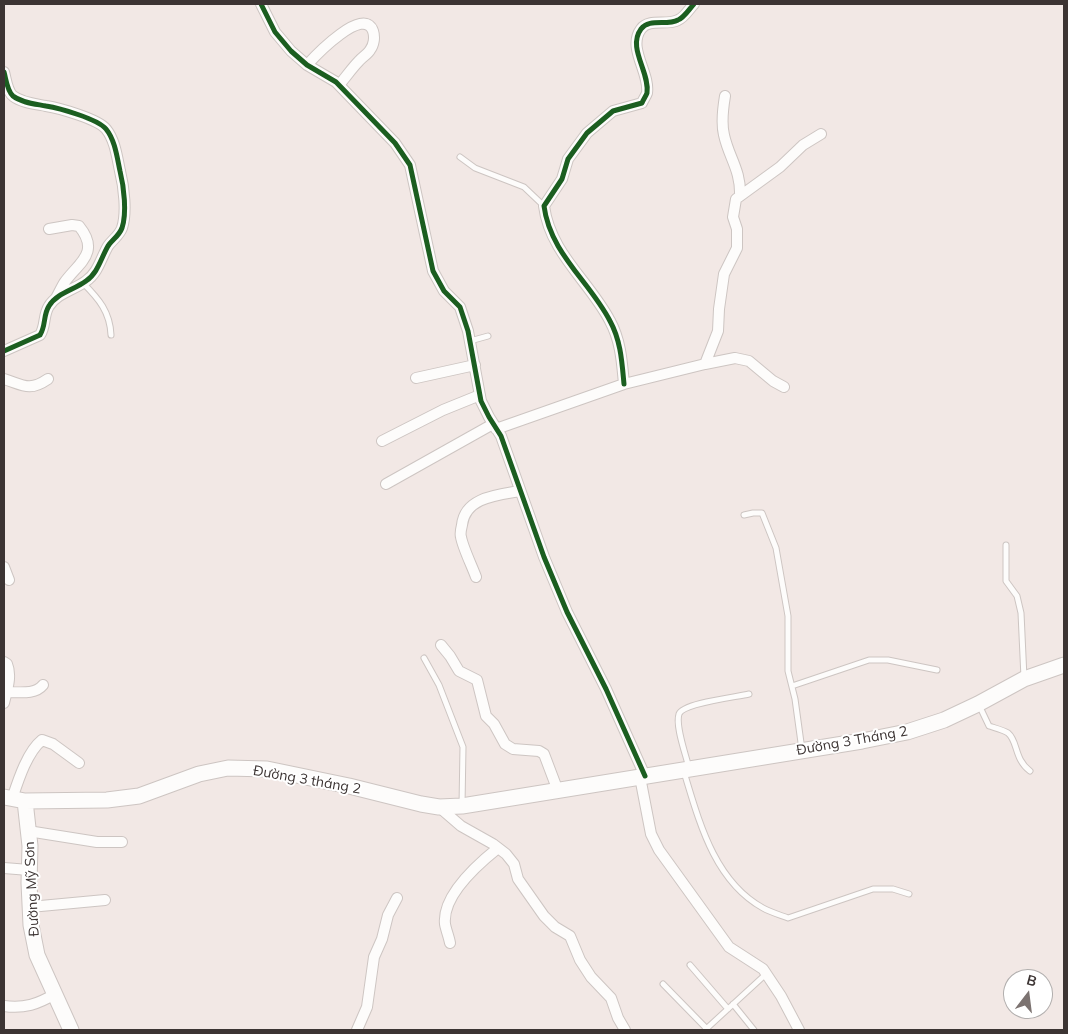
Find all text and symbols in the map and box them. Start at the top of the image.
street label: Đường 3 Tháng 2 [795,723,909,759]
street label: Đường 3 tháng 2 [252,762,362,798]
street label: Đường Mỹ Sơn [21,841,43,937]
north arrow [1003,969,1053,1019]
text: B [1025,971,1039,990]

